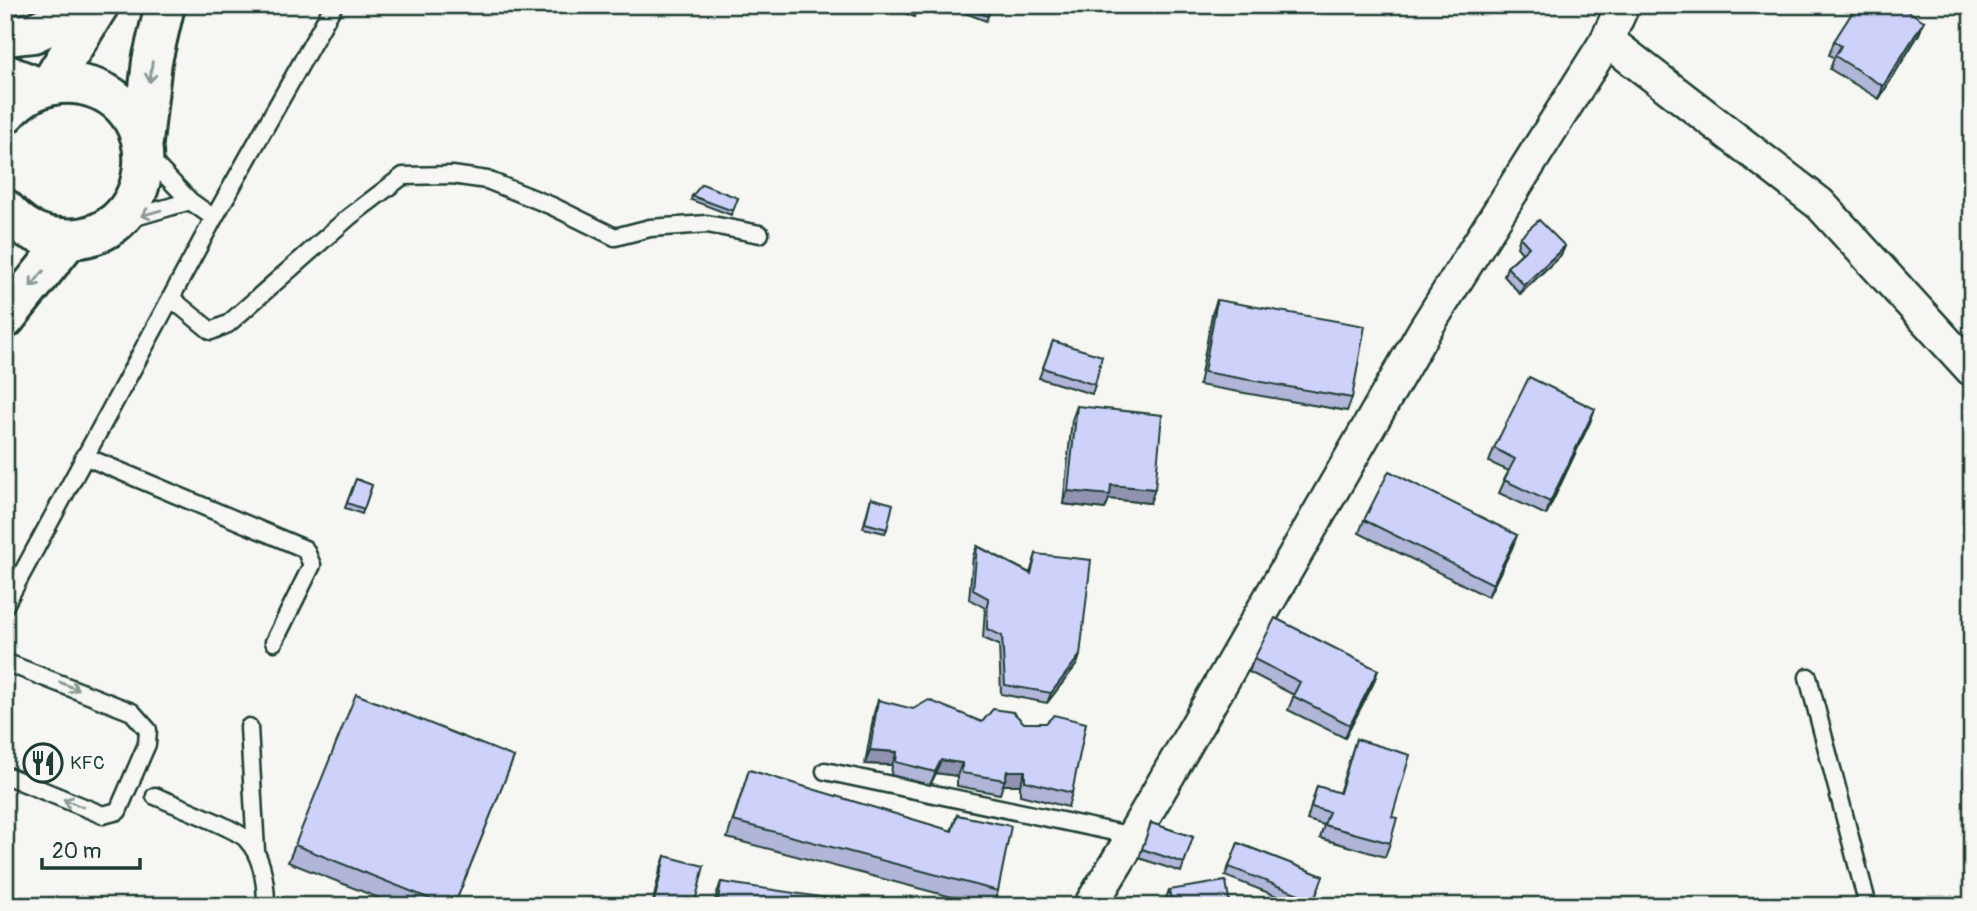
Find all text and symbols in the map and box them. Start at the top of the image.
one-way arrow [145,60,158,83]
one-way arrow [140,207,162,220]
one-way arrow [30,269,45,288]
one-way arrow [58,681,79,694]
restaurant icon: KFC [22,742,64,784]
place label: KFC [70,751,105,775]
one-way arrow [63,796,84,809]
scale bar [42,827,140,871]
text: 20 m [52,838,101,865]

